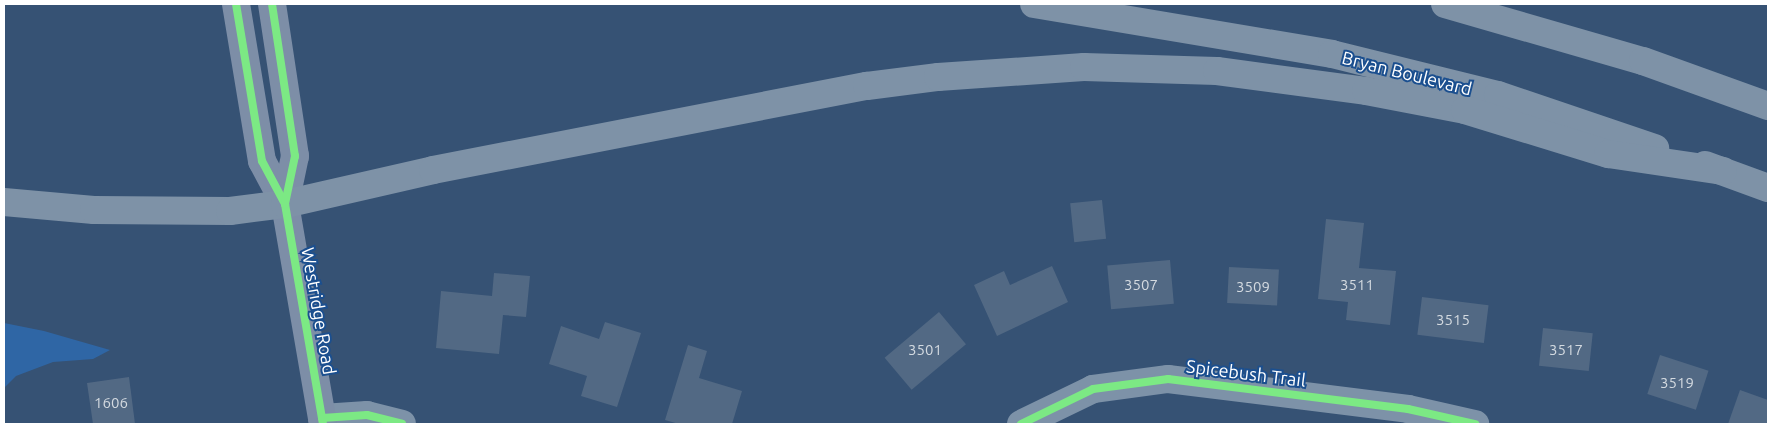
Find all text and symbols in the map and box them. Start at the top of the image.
street label: Bryan Boulevard [1340,46,1474,100]
street label: Westridge Road [297,246,341,376]
house number: 3507 [1124,276,1158,294]
house number: 3511 [1340,276,1374,294]
house number: 3509 [1236,278,1270,296]
house number: 3515 [1436,311,1470,329]
house number: 3501 [908,341,942,359]
house number: 3517 [1549,341,1583,359]
street label: Spicebush Trail [1185,355,1307,391]
house number: 3519 [1660,374,1694,392]
house number: 1606 [94,394,128,412]

